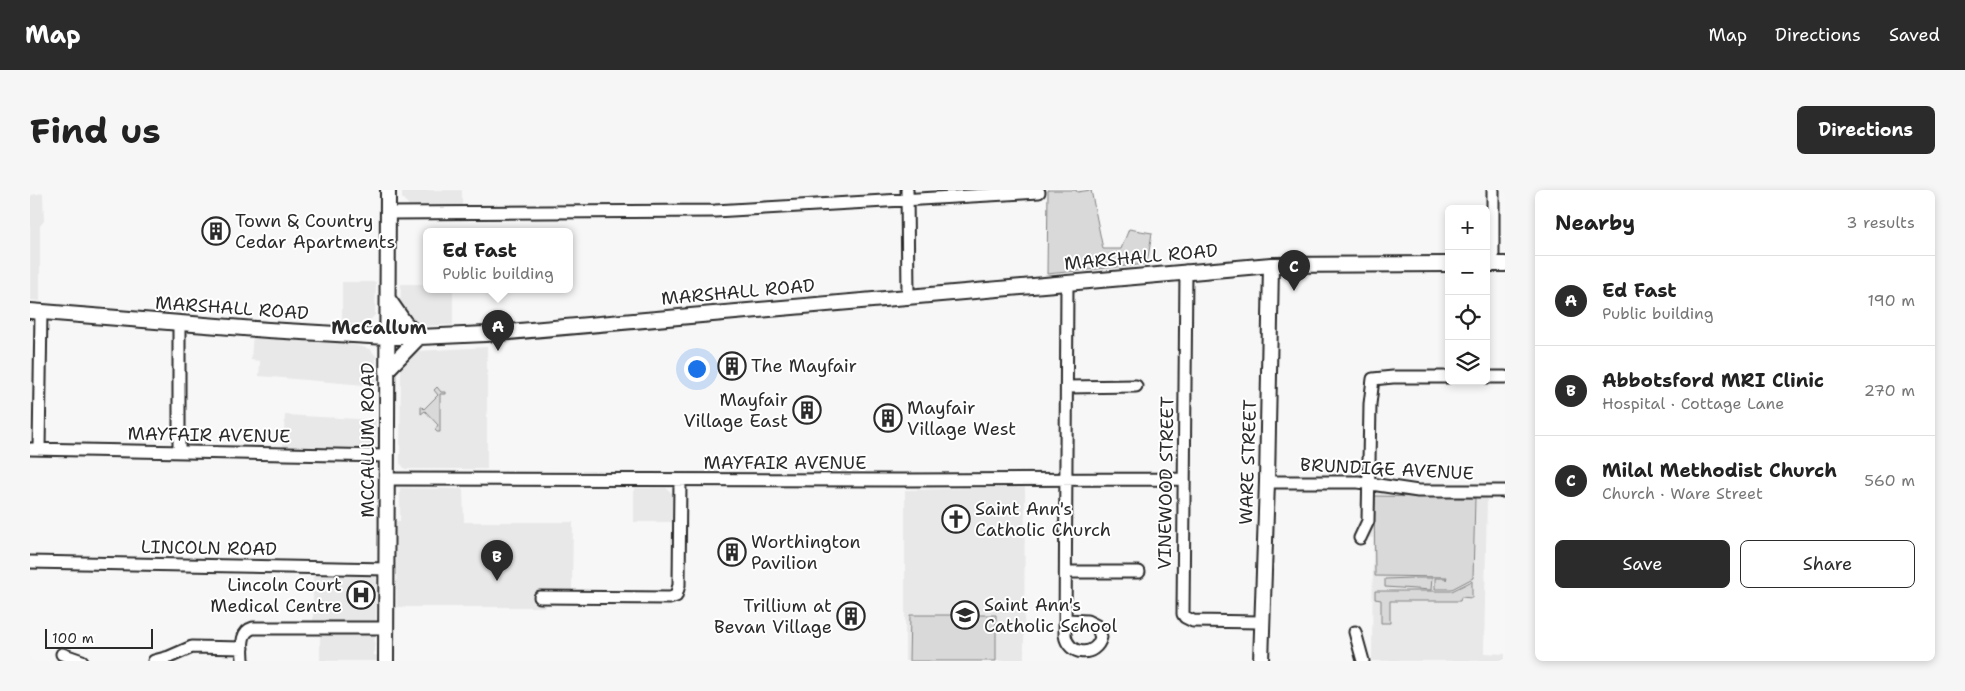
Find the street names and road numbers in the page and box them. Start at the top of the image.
street label: MARSHALL ROAD [1063,238,1219,276]
street label: MARSHALL ROAD [660,273,816,311]
street label: MARSHALL ROAD [154,291,310,325]
street label: MCCALLUM ROAD [356,362,380,518]
street label: VINEWOOD STREET [1152,396,1180,570]
street label: WARE STREET [1234,399,1262,525]
street label: MAYFAIR AVENUE [127,422,291,448]
street label: MAYFAIR AVENUE [704,451,866,475]
street label: BRUNDIGE AVENUE [1300,452,1474,486]
street label: LINCOLN ROAD [141,535,277,561]

